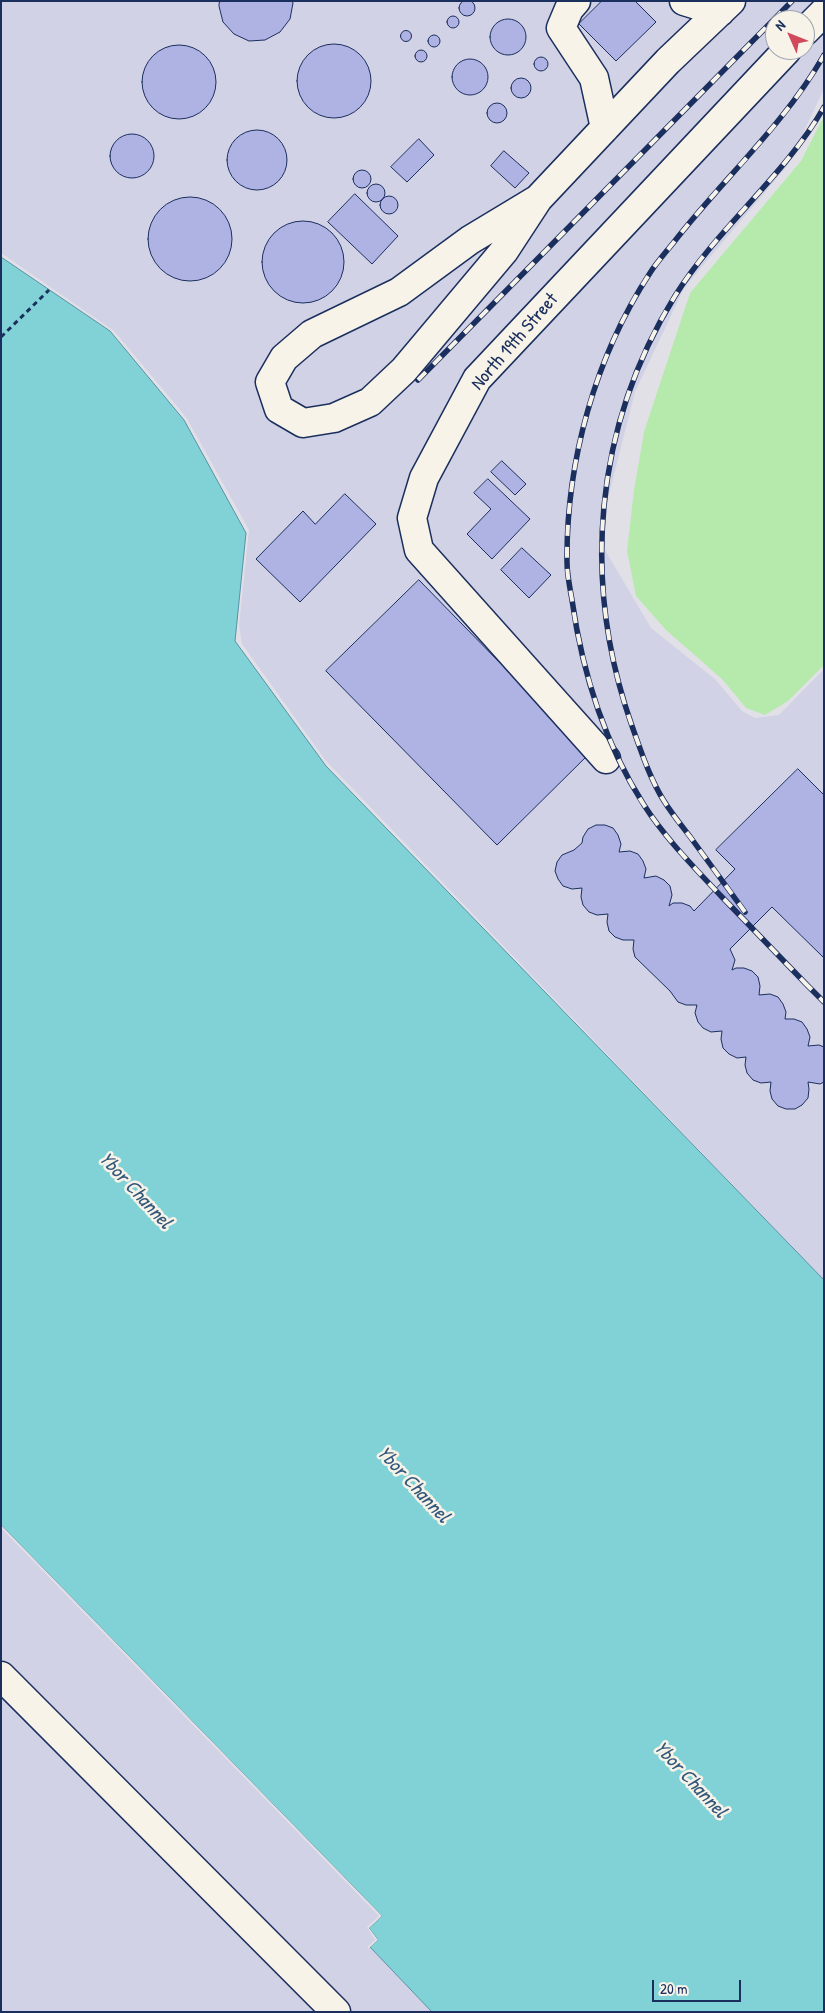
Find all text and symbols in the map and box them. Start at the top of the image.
north arrow [765,10,815,60]
text: N [770,16,789,34]
street label: North 19th Street [467,289,563,395]
water label: Ybor Channel [93,1148,177,1234]
water label: Ybor Channel [371,1442,455,1528]
water label: Ybor Channel [648,1737,732,1823]
scale bar [655,1970,744,2002]
text: 20 m [660,1978,687,1999]

